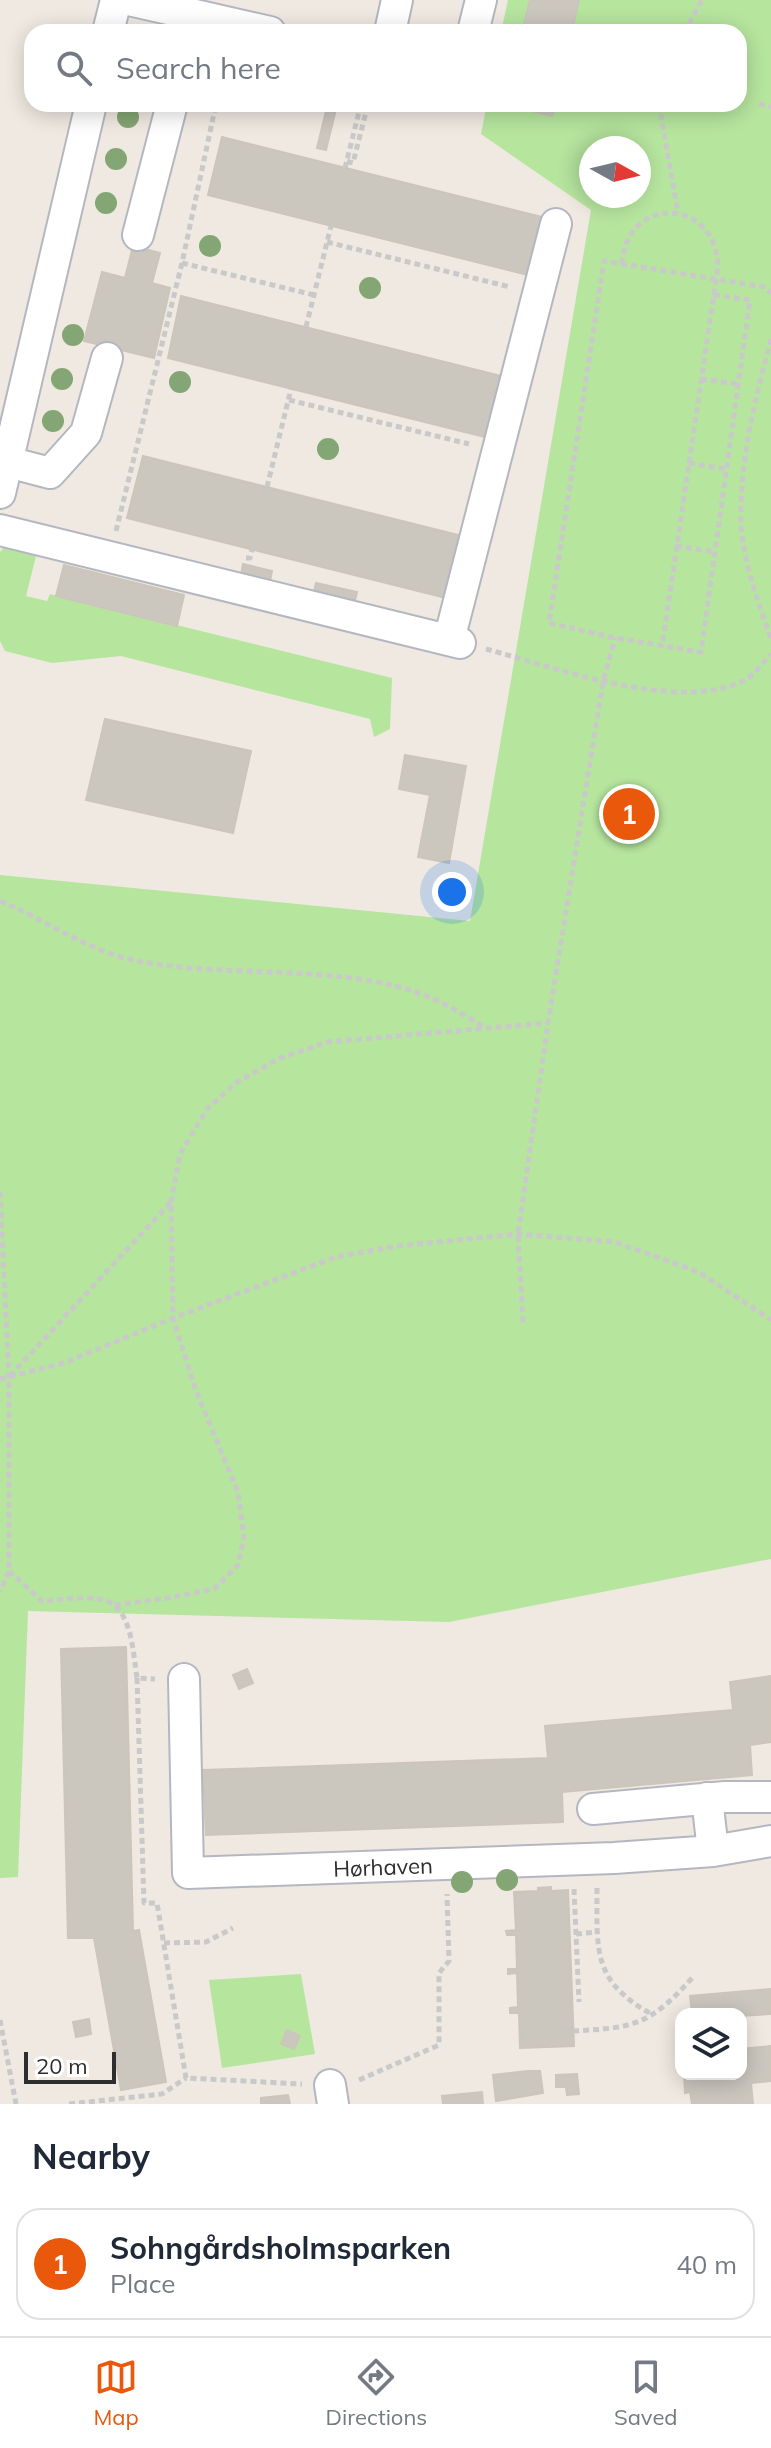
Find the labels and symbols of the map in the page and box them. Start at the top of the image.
north arrow [579,136,651,208]
pin: 1 [603,784,655,844]
your location [432,872,472,912]
street label: Hørhaven [333,1851,433,1883]
scale bar [24,2048,116,2084]

